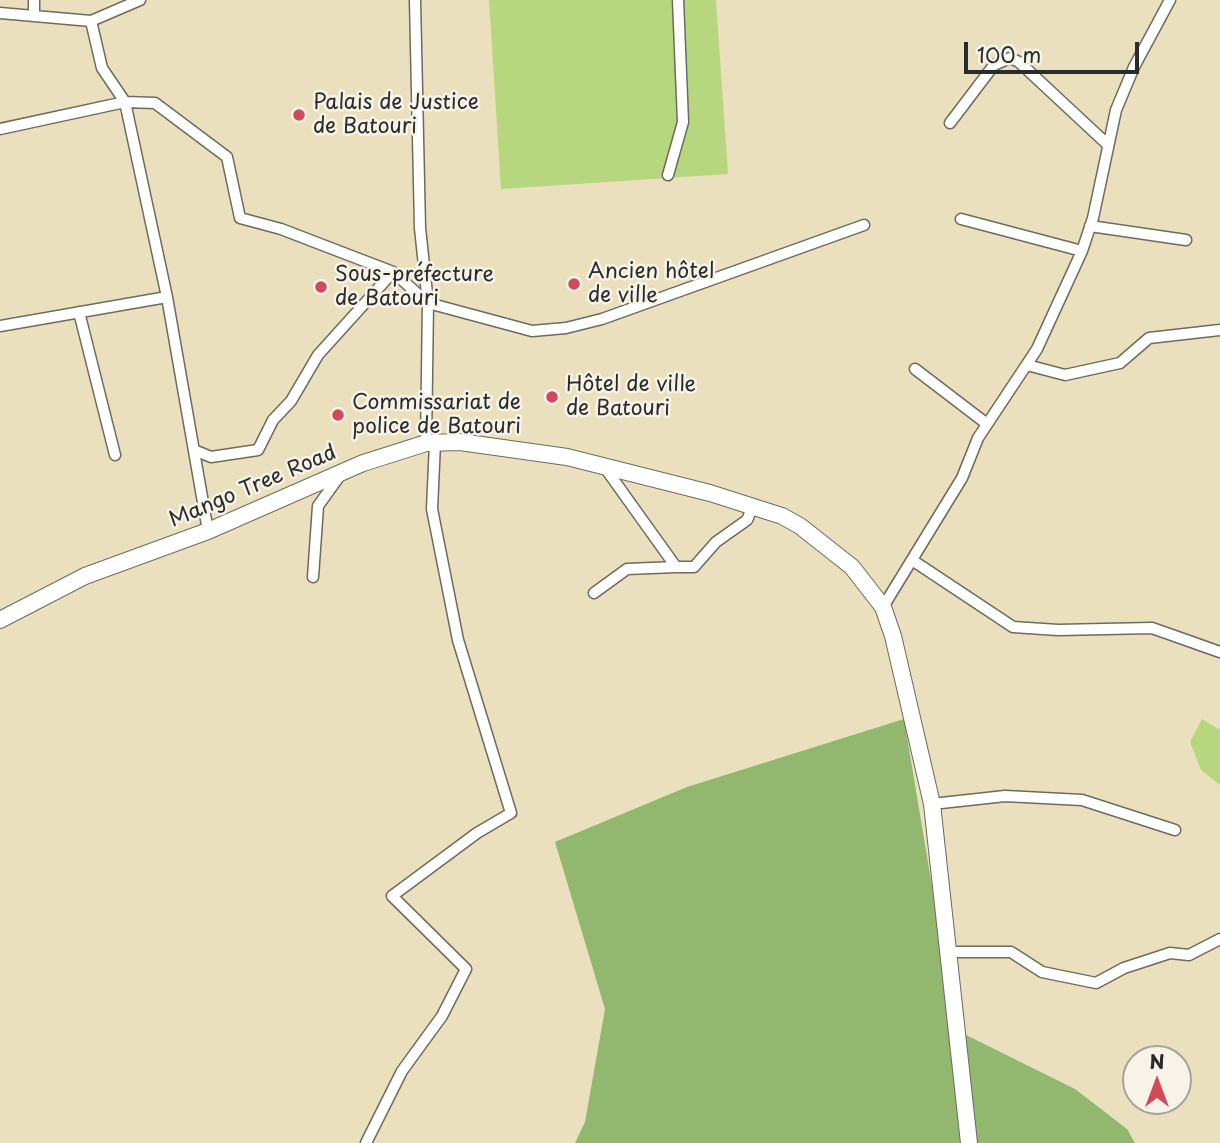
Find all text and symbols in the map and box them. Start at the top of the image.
scale bar [968,28,1143,72]
text: 100 m [977,38,1041,70]
place label: Palais de Justice de Batouri [313,90,479,140]
marker: Palais de Justice de Batouri [291,107,307,123]
place label: Ancien hôtel de ville [588,259,714,309]
place label: Sous-préfecture de Batouri [335,262,494,312]
marker: Ancien hôtel de ville [566,276,582,292]
marker: Sous-préfecture de Batouri [313,279,329,295]
place label: Hôtel de ville de Batouri [566,372,696,422]
marker: Hôtel de ville de Batouri [544,389,560,405]
place label: Commissariat de police de Batouri [352,390,521,440]
marker: Commissariat de police de Batouri [330,407,346,423]
street label: Mango Tree Road [166,440,340,534]
north arrow [1122,1045,1192,1115]
text: N [1149,1047,1165,1075]

